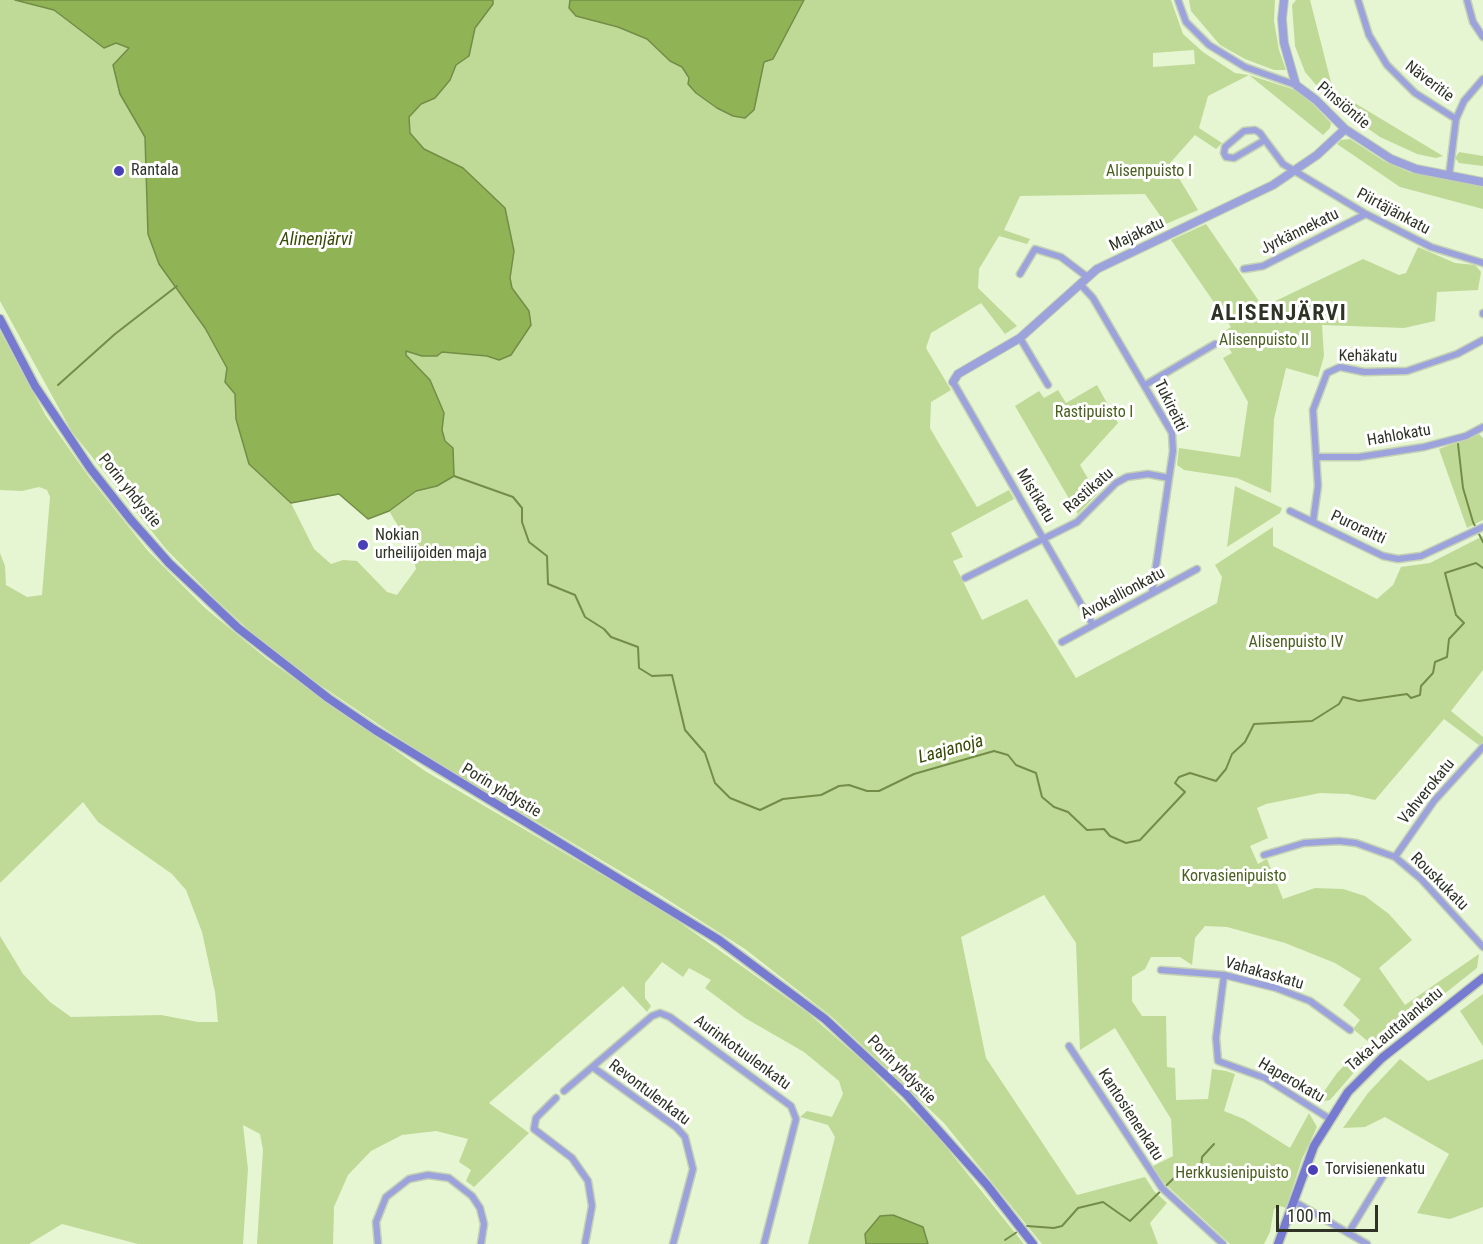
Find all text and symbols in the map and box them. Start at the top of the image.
street label: Näveritie [1401,57,1457,107]
street label: Pinsiöntie [1313,78,1373,134]
place label: Rantala [131,161,179,181]
park label: Alisenpuisto I [1106,162,1192,182]
marker: Rantala [112,164,126,178]
street label: Piirtäjänkatu [1353,185,1433,239]
street label: Jyrkännekatu [1258,205,1342,259]
street label: Majakatu [1107,214,1167,256]
water label: Alinenjärvi [280,229,352,251]
district label: ALISENJÄRVI [1211,301,1347,327]
park label: Alisenpuisto II [1219,331,1309,351]
street label: Kehäkatu [1338,347,1398,367]
street label: Tukireitti [1149,377,1191,435]
park label: Rastipuisto I [1055,403,1133,423]
street label: Hahlokatu [1366,421,1432,451]
street label: Porin yhdystie [94,450,164,532]
street label: Rastikatu [1060,464,1118,518]
street label: Mistikatu [1012,466,1058,526]
street label: Puroraitti [1327,507,1389,549]
place label: Nokian urheilijoiden maja [375,526,487,564]
marker: Nokian urheilijoiden maja [356,538,370,552]
street label: Avokallionkatu [1078,564,1168,624]
park label: Alisenpuisto IV [1249,633,1343,653]
water label: Laajanoja [916,731,986,769]
street label: Vahverokatu [1395,756,1459,828]
street label: Porin yhdystie [458,760,544,822]
street label: Rouskukatu [1406,849,1472,915]
park label: Korvasienipuisto [1181,867,1287,887]
street label: Vahakaskatu [1222,954,1306,994]
street label: Taka-Lauttalankatu [1343,984,1447,1076]
street label: Aurinkotuulenkatu [690,1011,794,1095]
street label: Porin yhdystie [863,1032,939,1108]
street label: Haperokatu [1255,1054,1327,1108]
street label: Revontulenkatu [604,1056,694,1130]
street label: Kantosienenkatu [1093,1066,1167,1164]
place label: Torvisienenkatu [1325,1160,1425,1180]
marker: Torvisienenkatu [1306,1163,1320,1177]
park label: Herkkusienipuisto [1175,1164,1289,1184]
scale bar [1279,1193,1381,1231]
text: 100 m [1287,1205,1331,1226]

